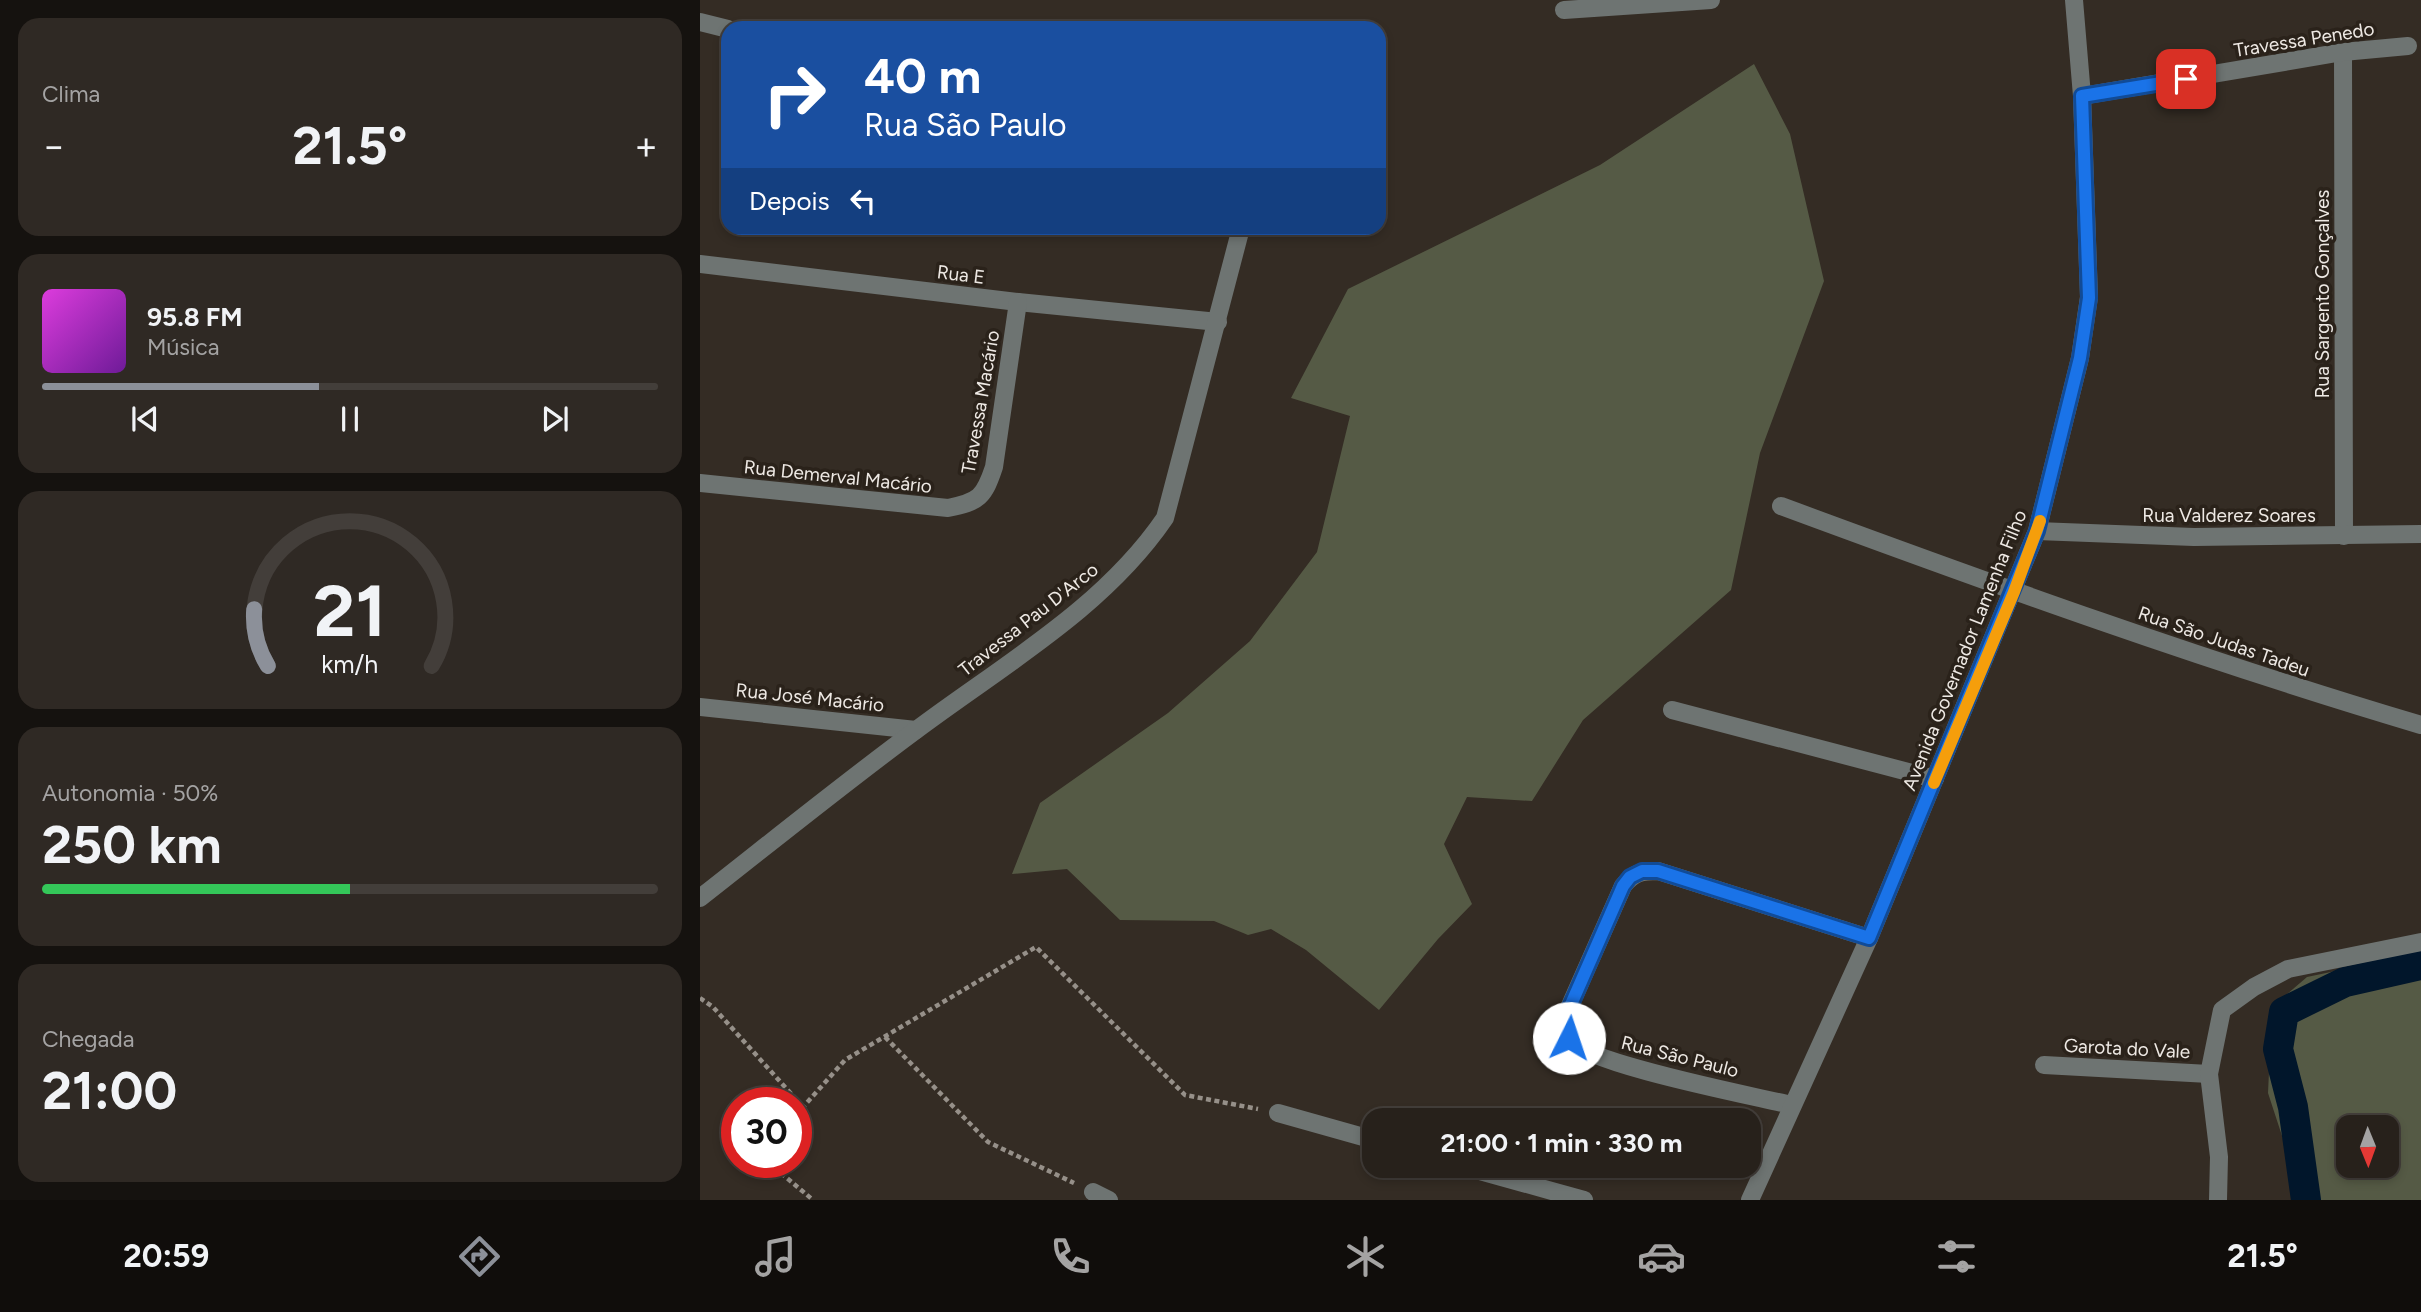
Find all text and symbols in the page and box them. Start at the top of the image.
street label: Travessa Penedo [2232,17,2376,62]
text: 40 m [864,46,981,105]
icon: right [749,49,840,140]
pin [2156,49,2216,109]
icon: arrive [2167,60,2205,98]
text: Clima [42,80,100,108]
text: Rua São Paulo [864,106,1067,144]
text: 21.5° [293,115,407,177]
text: − [42,123,66,169]
text: + [634,123,658,169]
icon: left [844,182,882,220]
text: Depois [749,185,830,217]
street label: Rua Sargento Gonçalves [2311,189,2334,398]
street label: Rua E [936,260,986,289]
text: 95.8 FM [147,301,242,333]
street label: Travessa Macário [957,329,1004,476]
text: Música [147,333,220,361]
icon: previous [126,400,164,438]
icon: pause [331,400,369,438]
icon: next [536,400,574,438]
street label: Rua Demerval Macário [743,455,933,498]
street label: Rua Valderez Soares [2142,504,2316,527]
street label: Avenida Governador Lamenha Filho [1897,506,2031,794]
street label: Travessa Pau D'Arco [954,558,1103,681]
text: 21 [314,567,386,654]
street label: Rua São Judas Tadeu [2135,601,2313,682]
text: km/h [321,649,379,679]
street label: Rua José Macário [735,678,885,717]
text: Autonomia · 50% [42,779,218,807]
text: 250 km [42,814,222,876]
position arrow [1532,1001,1606,1075]
text: Chegada [42,1025,134,1053]
street label: Rua São Paulo [1619,1031,1741,1082]
street label: Garota do Vale [2063,1034,2191,1063]
text: 21:00 [42,1060,177,1122]
speed limit sign: 30 [721,1087,812,1178]
north arrow [2336,1115,2399,1178]
map controls [2336,1115,2399,1178]
text: 21:00 · 1 min · 330 m [1441,1127,1682,1159]
icon: directions [455,1232,504,1281]
icon: music [751,1232,800,1281]
icon: phone [1046,1232,1095,1281]
icon: climate [1341,1232,1390,1281]
icon: car [1637,1232,1686,1281]
icon: filters [1932,1232,1981,1281]
text: 20:59 [123,1237,209,1275]
text: 21.5° [2227,1237,2298,1275]

